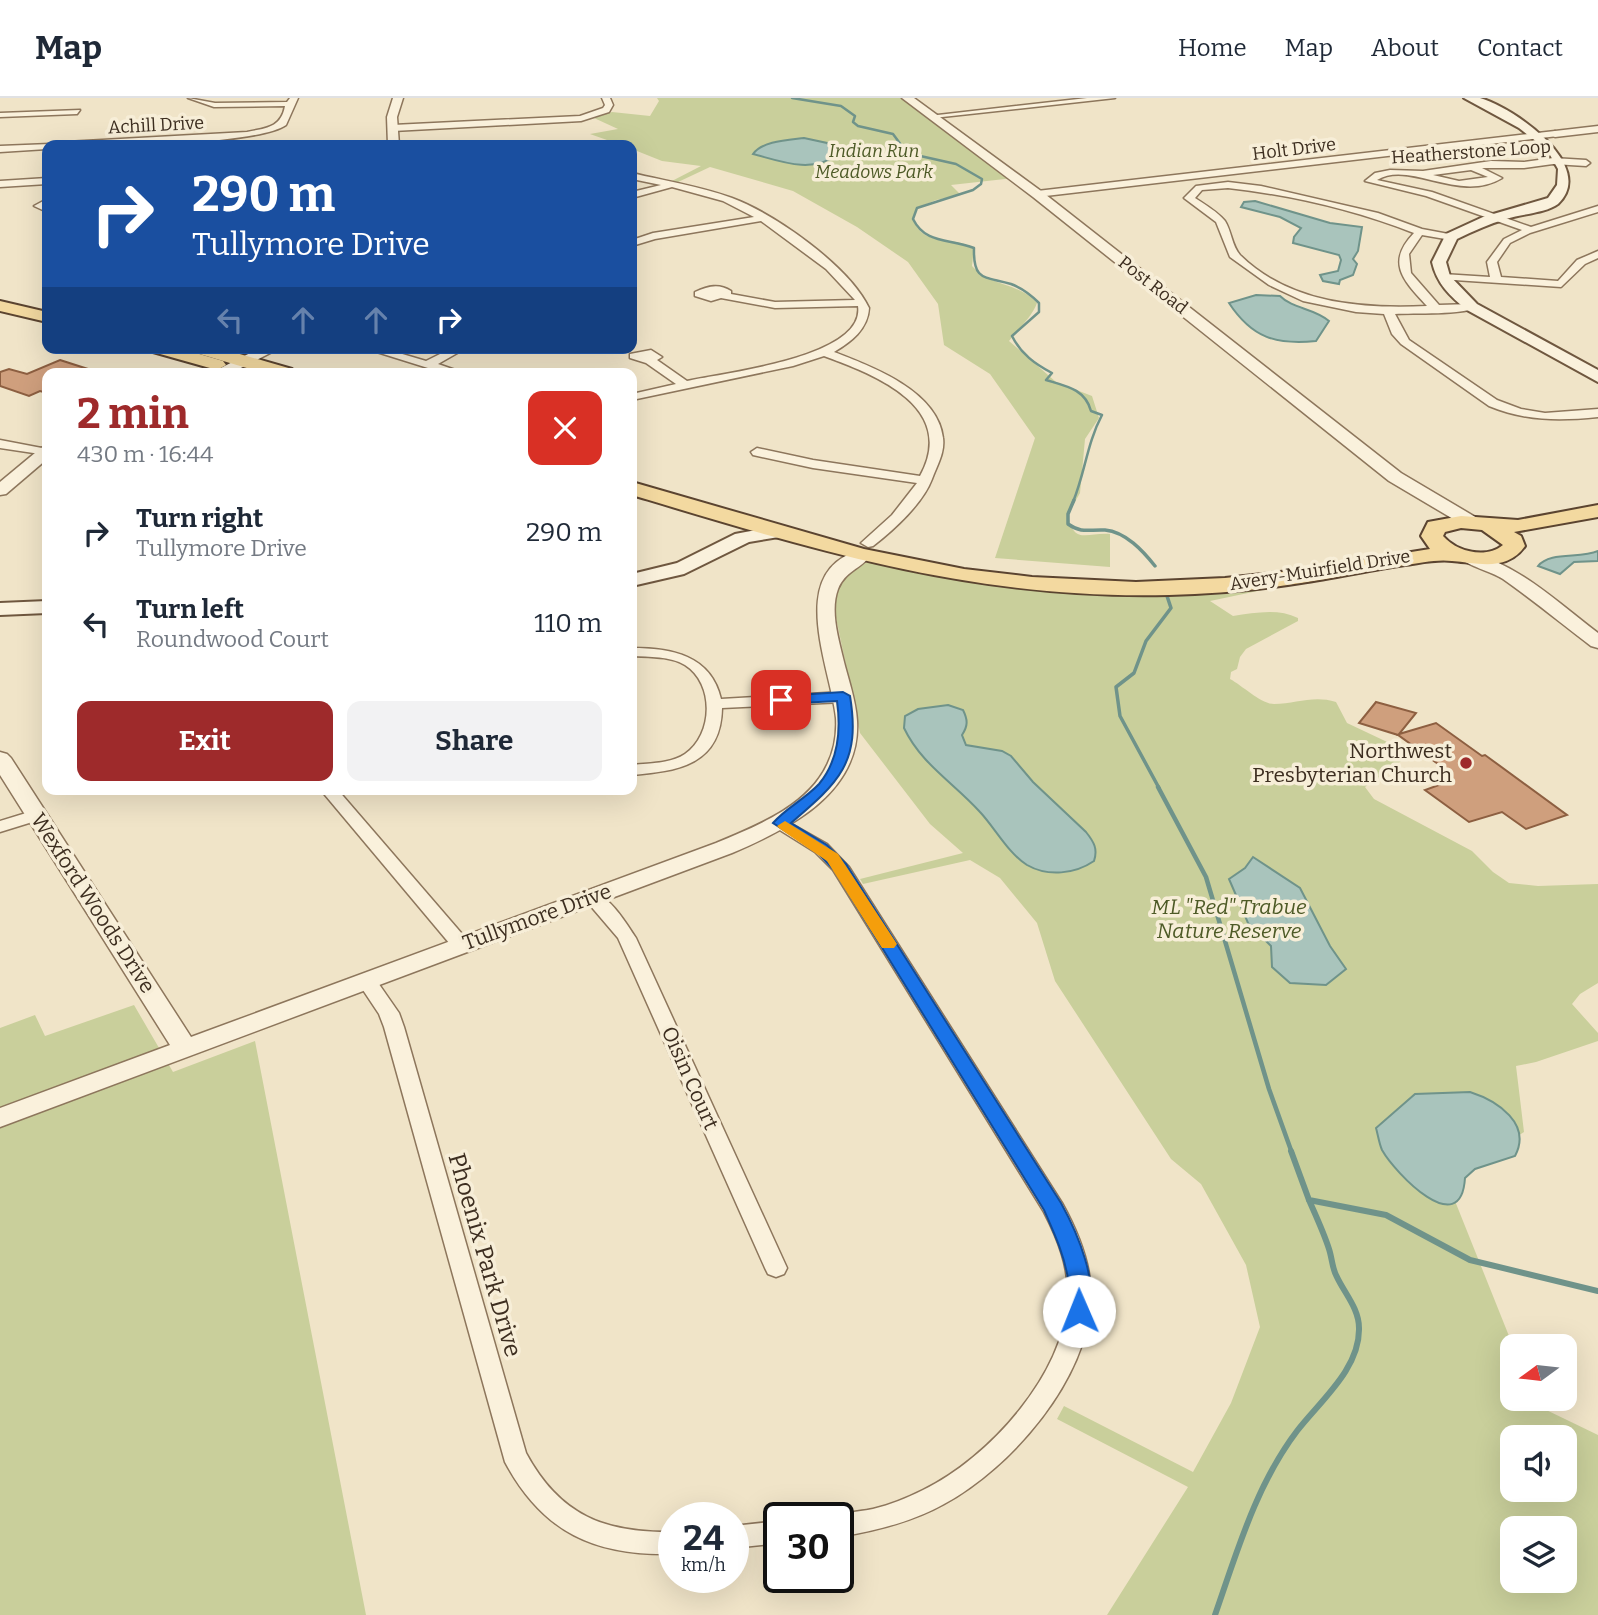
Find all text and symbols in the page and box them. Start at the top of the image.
text: Map [35,28,102,68]
text: Home [1178,34,1247,62]
text: Map [1285,34,1333,62]
text: About [1371,34,1439,62]
text: Contact [1477,34,1563,62]
street label: Achill Drive [107,111,205,139]
street label: Holt Drive [1251,133,1337,165]
street label: Heatherstone Loop [1390,135,1552,169]
park label: Indian Run Meadows Park [815,140,933,183]
text: 290 m [192,165,335,224]
icon: right [77,168,168,259]
text: Tullymore Drive [192,225,430,263]
street label: Post Road [1114,251,1192,319]
icon: left [211,301,249,339]
icon: ahead [284,301,322,339]
icon: ahead [357,301,395,339]
icon: right [430,301,468,339]
text: 2 min [77,389,189,439]
button: close [528,391,602,465]
text: 430 m · 16:44 [77,440,214,468]
text: Turn right [136,503,263,534]
icon: right [77,514,115,552]
text: 290 m [526,517,602,548]
text: Tullymore Drive [136,534,307,562]
street label: Avery-Muirfield Drive [1228,545,1412,595]
text: Turn left [136,594,244,625]
icon: left [77,605,115,643]
text: 110 m [534,608,602,639]
text: Roundwood Court [136,625,329,653]
pin [751,670,811,730]
icon: arrive [762,681,800,719]
button: Exit [77,701,333,781]
button: Share [347,701,602,781]
place label: Northwest Presbyterian Church [1252,738,1452,788]
marker: Northwest Presbyterian Church [1458,755,1474,771]
street label: Wexford Woods Drive [25,808,161,998]
street label: Tullymore Drive [459,878,615,956]
park label: ML "Red" Trabue Nature Reserve [1151,894,1307,944]
street label: Oisin Court [656,1022,724,1134]
street label: Phoenix Park Drive [443,1150,527,1360]
position arrow [1042,1274,1116,1348]
north arrow [1500,1334,1577,1410]
map controls [1500,1334,1577,1593]
button: sound [1500,1425,1577,1502]
speed limit sign: 30 [763,1502,854,1593]
button: layers [1500,1516,1577,1593]
text: 24 [683,1517,724,1559]
text: km/h [681,1554,726,1576]

